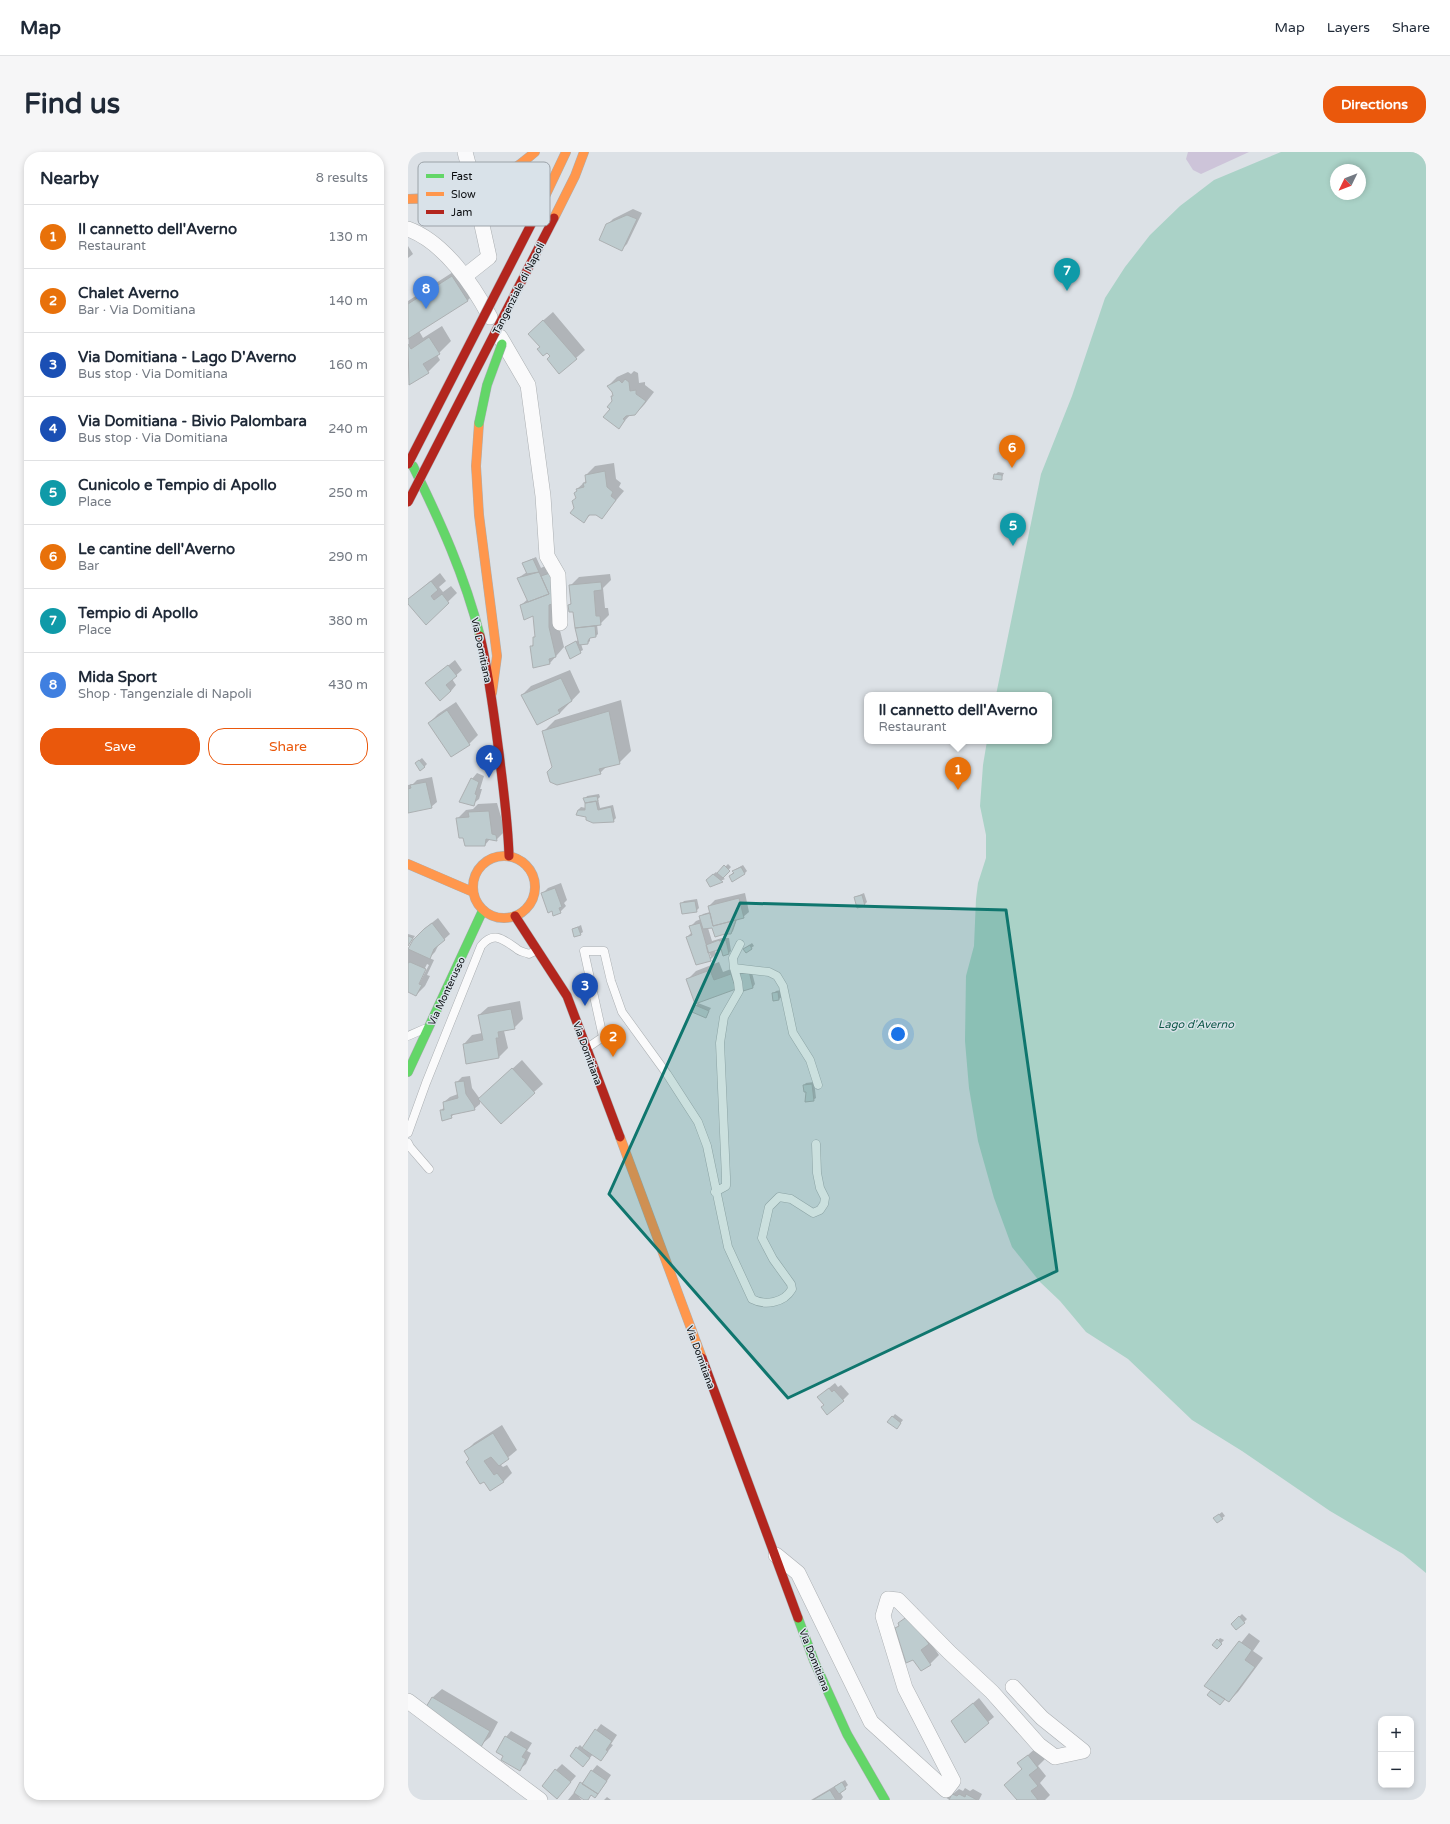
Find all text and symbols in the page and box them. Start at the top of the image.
text: Map [20,17,61,39]
text: Map [1275,19,1305,36]
text: Layers [1327,19,1370,36]
text: Share [1392,19,1430,36]
button: Directions [1323,86,1426,123]
text: Find us [24,87,120,121]
legend [418,162,550,226]
north arrow [1330,164,1366,200]
text: Nearby [40,168,99,189]
text: 8 results [316,170,368,186]
text: Fast [451,170,472,183]
text: Slow [451,188,476,201]
text: Jam [451,206,472,219]
text: Il cannetto dell'Averno [78,220,237,238]
text: 1 [49,229,57,245]
text: 130 m [328,229,368,245]
text: Restaurant [78,238,146,254]
street label: Tangenziale di Napoli [491,241,547,336]
pin: 7 [1054,258,1080,291]
pin: 8 [413,276,439,309]
text: Chalet Averno [78,284,179,302]
text: 2 [49,293,57,309]
text: 140 m [328,293,368,309]
text: Bar · Via Domitiana [78,302,196,318]
text: Via Domitiana - Lago D'Averno [78,348,296,366]
text: 3 [49,357,57,373]
text: 160 m [328,357,368,373]
text: Bus stop · Via Domitiana [78,366,228,382]
text: Via Domitiana - Bivio Palombara [78,412,307,430]
text: 4 [49,421,57,437]
text: 240 m [328,421,368,437]
text: Bus stop · Via Domitiana [78,430,228,446]
pin: 6 [999,435,1025,468]
text: Cunicolo e Tempio di Apollo [78,476,277,494]
text: 5 [49,485,57,501]
text: 250 m [328,485,368,501]
text: Place [78,494,111,510]
pin: 5 [1000,513,1026,546]
text: Le cantine dell'Averno [78,540,235,558]
text: 6 [49,549,57,565]
text: 290 m [328,549,368,565]
text: Bar [78,558,99,574]
text: Tempio di Apollo [78,604,198,622]
text: 7 [49,613,57,629]
text: 380 m [328,613,368,629]
street label: Via Domitiana [468,617,494,684]
text: Place [78,622,111,638]
text: Mida Sport [78,668,157,686]
text: 8 [49,677,57,693]
text: 430 m [328,677,368,693]
text: Shop · Tangenziale di Napoli [78,686,252,702]
popup [864,692,1052,744]
text: Il cannetto dell'Averno [878,701,1038,719]
text: Restaurant [878,719,946,735]
button: Save [40,728,200,765]
button: Share [208,728,368,765]
pin: 4 [476,745,502,778]
pin: 1 [945,757,971,790]
street label: Via Monterusso [426,955,468,1028]
pin: 3 [572,973,598,1006]
water label: Lago d'Averno [1158,1018,1235,1031]
street label: Via Domitiana [570,1020,604,1087]
pin: 2 [600,1024,626,1057]
your location [888,1024,908,1044]
street label: Via Domitiana [683,1324,717,1391]
street label: Via Domitiana [796,1627,832,1693]
map controls [1378,1716,1414,1788]
button: + [1378,1716,1414,1752]
button: − [1378,1752,1414,1788]

